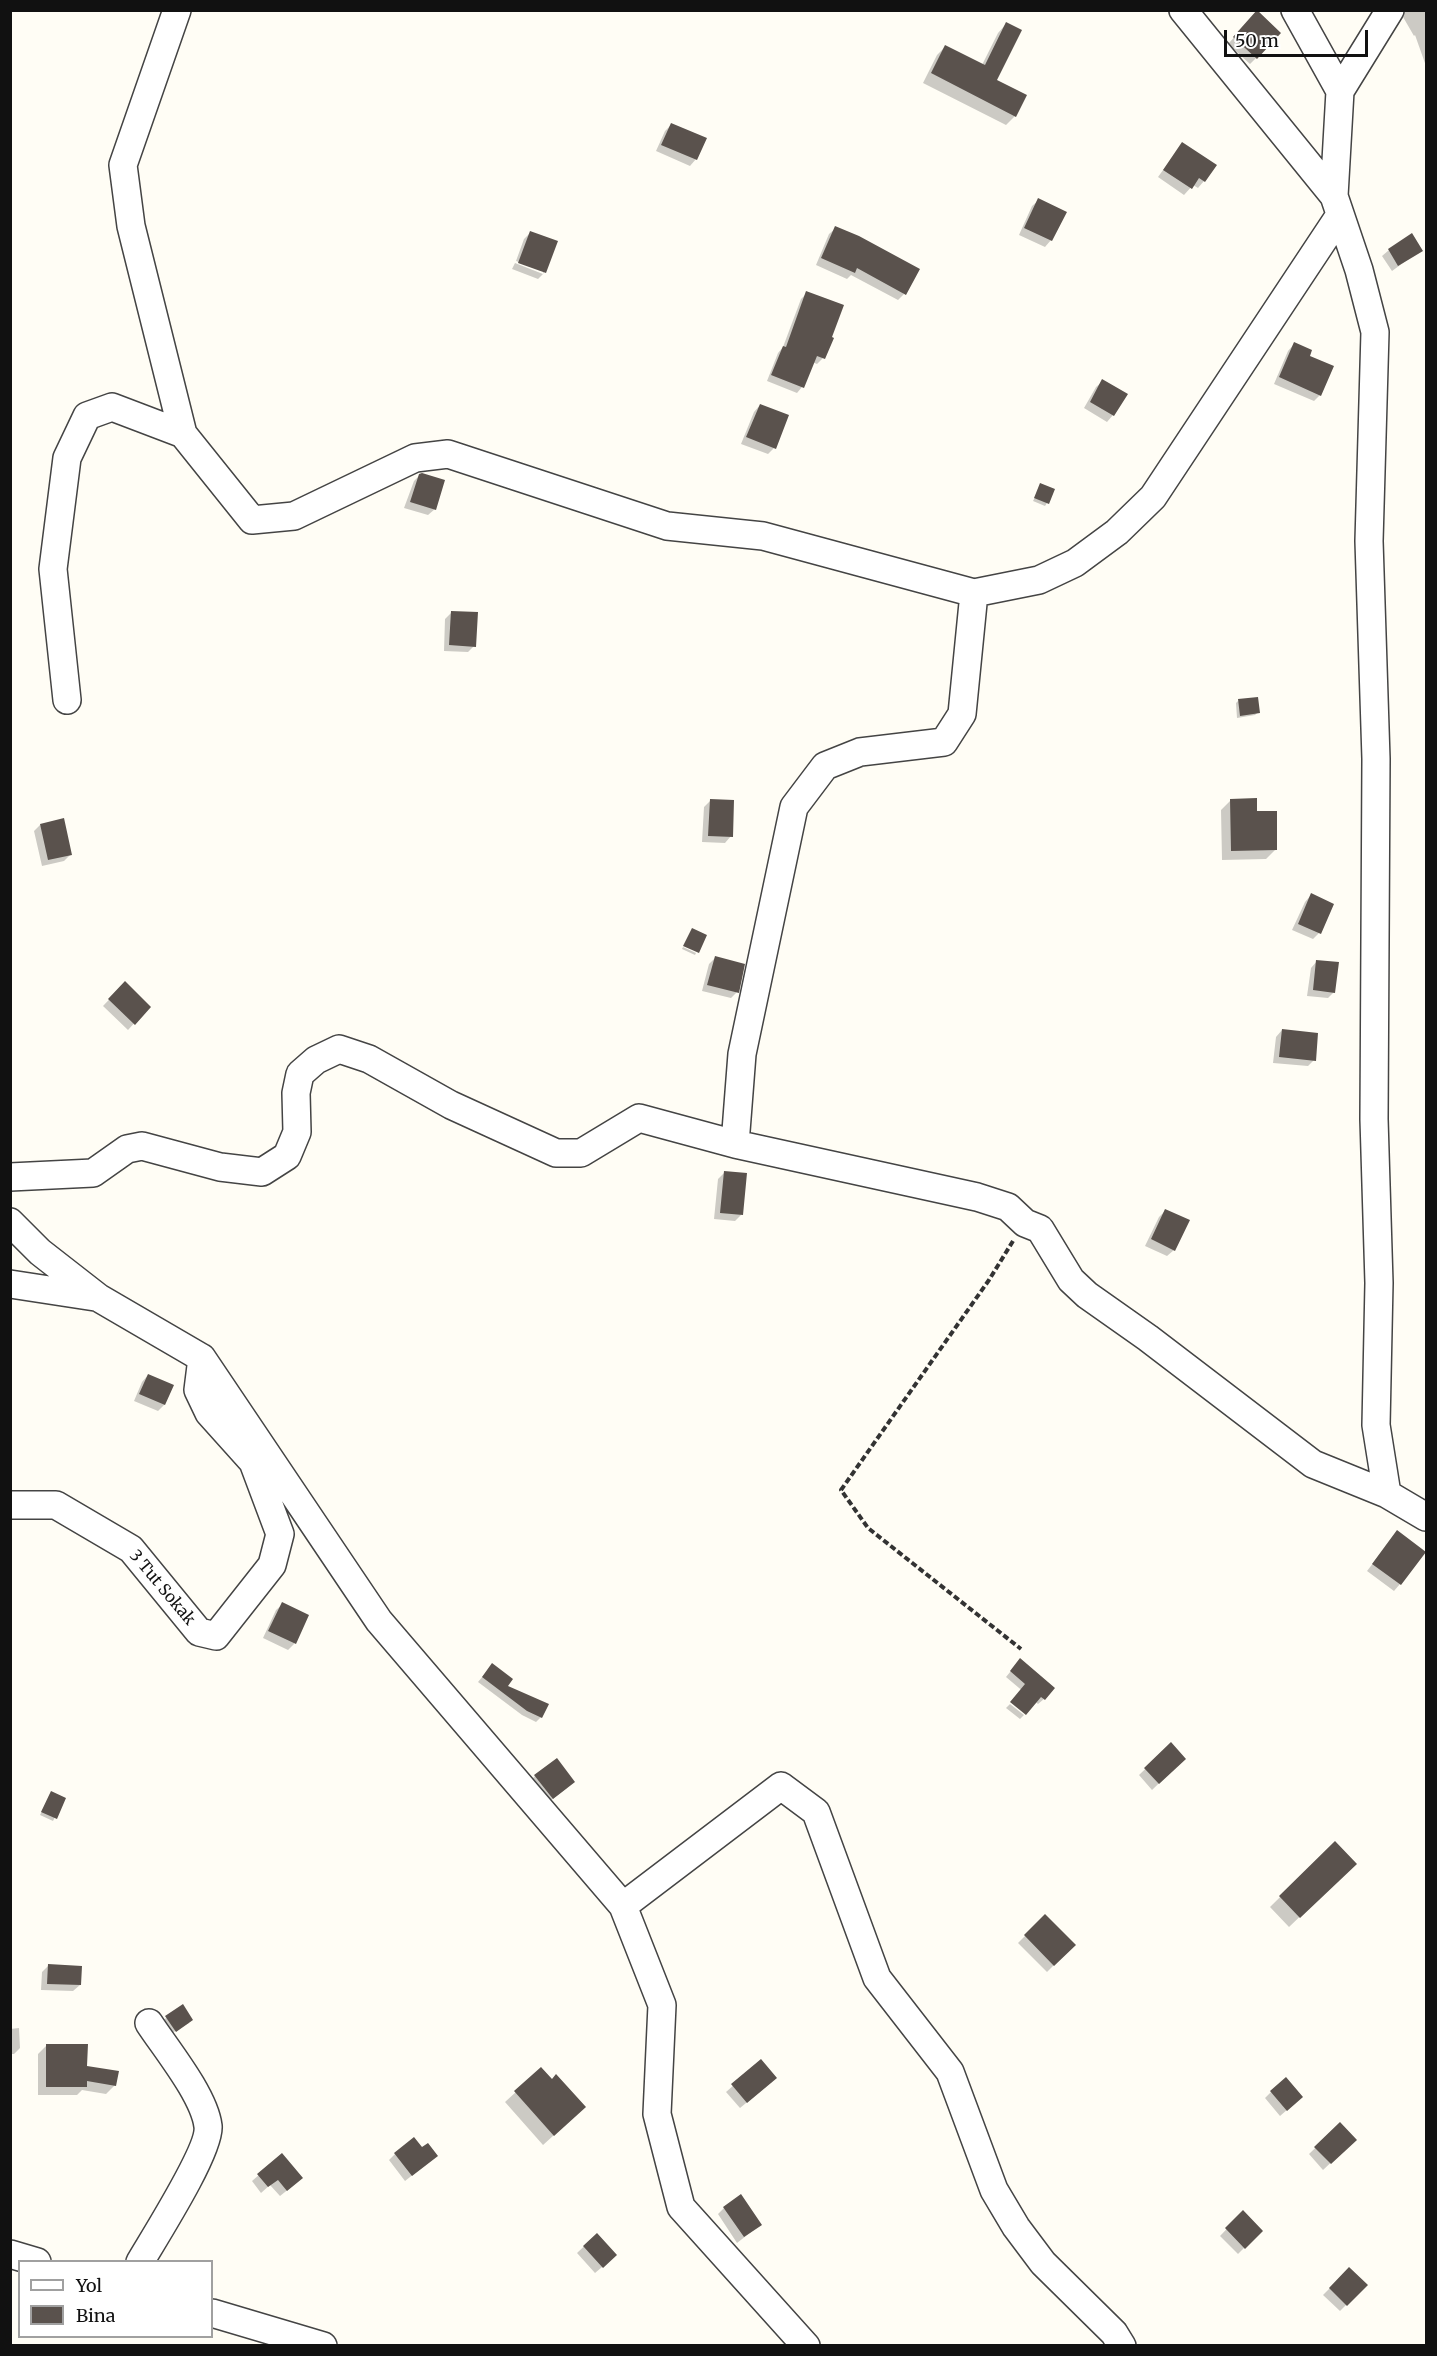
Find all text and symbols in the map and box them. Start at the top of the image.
scale bar [1227,18,1371,56]
text: 50 m [1235,29,1279,52]
street label: 3 Tut Sokak [125,1547,199,1629]
legend [18,2260,213,2338]
text: Yol [76,2274,102,2297]
text: Bina [76,2304,115,2327]

